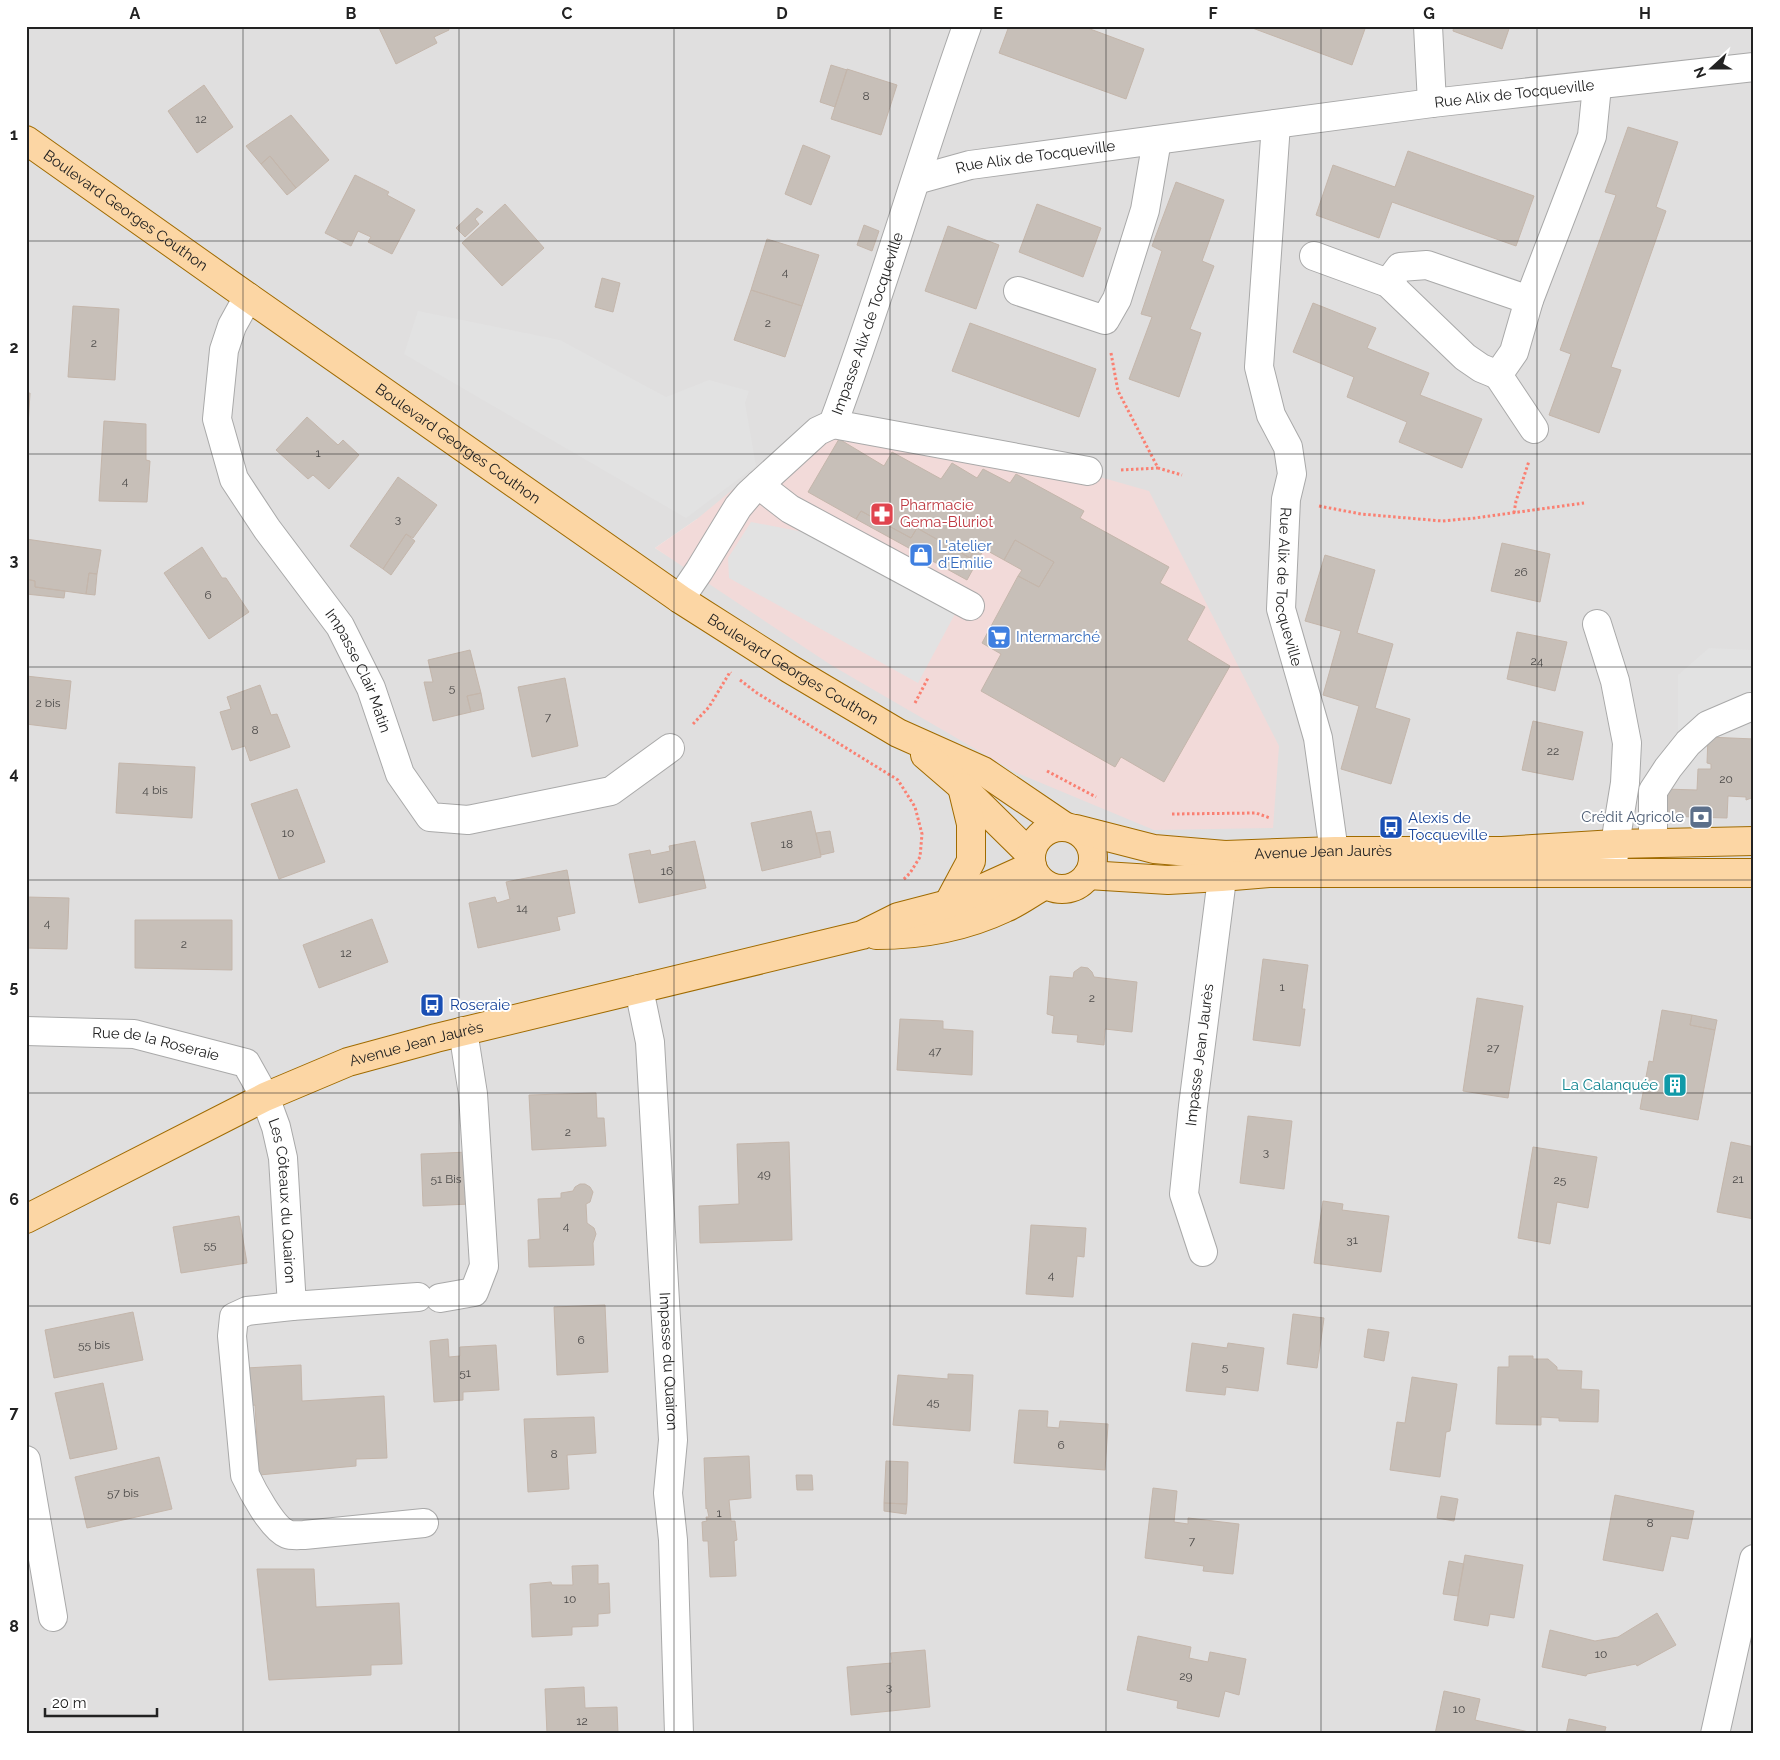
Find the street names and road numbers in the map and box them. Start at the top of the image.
street label: Rue Alix de Tocqueville [1433,76,1595,112]
street label: Rue Alix de Tocqueville [954,137,1116,178]
street label: Boulevard Georges Couthon [40,146,211,275]
street label: Impasse Alix de Tocqueville [828,230,907,417]
street label: Boulevard Georges Couthon [372,380,544,508]
street label: Rue Alix de Tocqueville [1272,507,1306,668]
street label: Impasse Clair Matin [321,605,394,735]
street label: Boulevard Georges Couthon [704,610,882,728]
street label: Avenue Jean Jaurès [1254,842,1392,863]
street label: Impasse Jean Jaurès [1182,983,1218,1127]
street label: Avenue Jean Jaurès [347,1018,485,1070]
street label: Rue de la Roseraie [92,1024,221,1065]
street label: Les Côteaux du Quairon [265,1116,300,1284]
street label: Impasse du Quairon [655,1292,681,1431]

